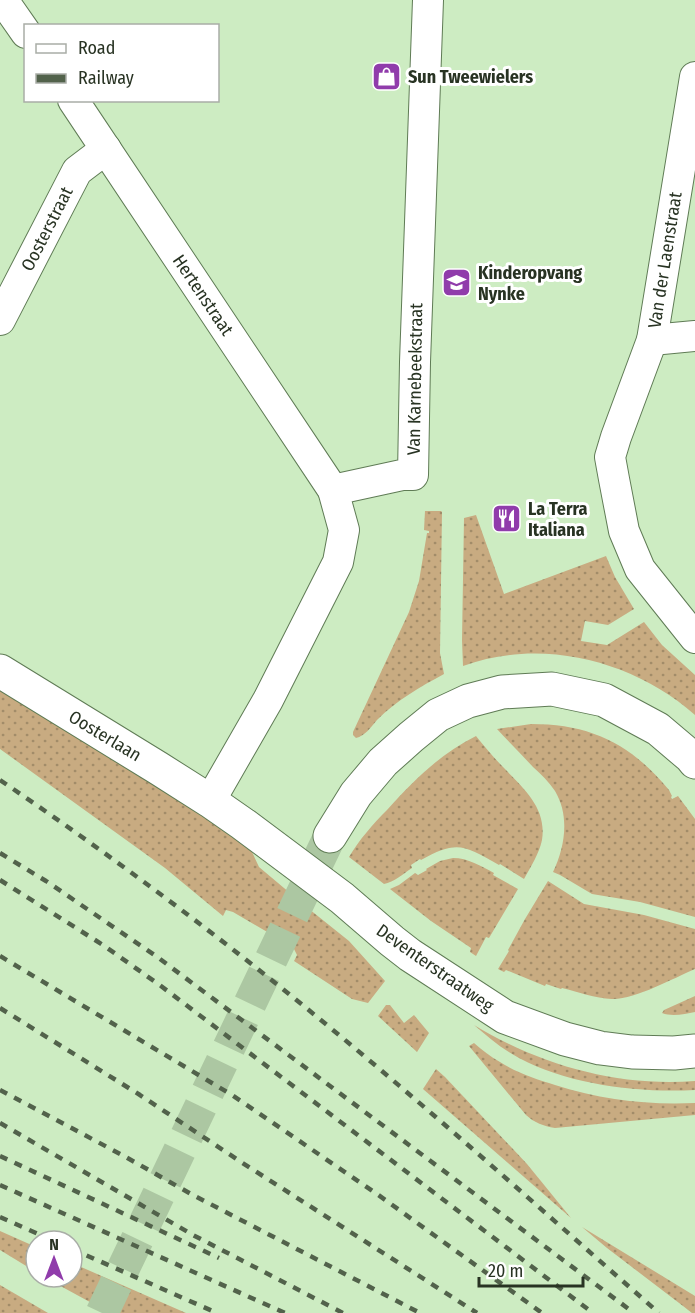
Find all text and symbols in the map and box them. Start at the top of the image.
legend [24,24,219,102]
text: Road [78,37,115,59]
shop icon: Sun Tweewielers [371,61,403,93]
place label: Sun Tweewielers [408,66,533,88]
text: Railway [78,67,134,89]
street label: Oosterstraat [16,183,78,275]
street label: Van der Laenstraat [643,190,687,330]
street label: Hertenstraat [168,250,238,340]
place label: Kinderopvang Nynke [478,262,582,305]
school or university icon: Kinderopvang Nynke [441,267,473,299]
street label: Van Karnebeekstraat [403,303,427,455]
place label: La Terra Italiana [528,498,588,541]
restaurant icon: La Terra Italiana [491,503,523,535]
street label: Oosterlaan [65,706,145,766]
street label: Deventerstraatweg [372,919,498,1017]
north arrow [24,1229,84,1289]
text: N [49,1235,59,1254]
scale bar [479,1250,582,1288]
text: 20 m [488,1260,523,1282]

